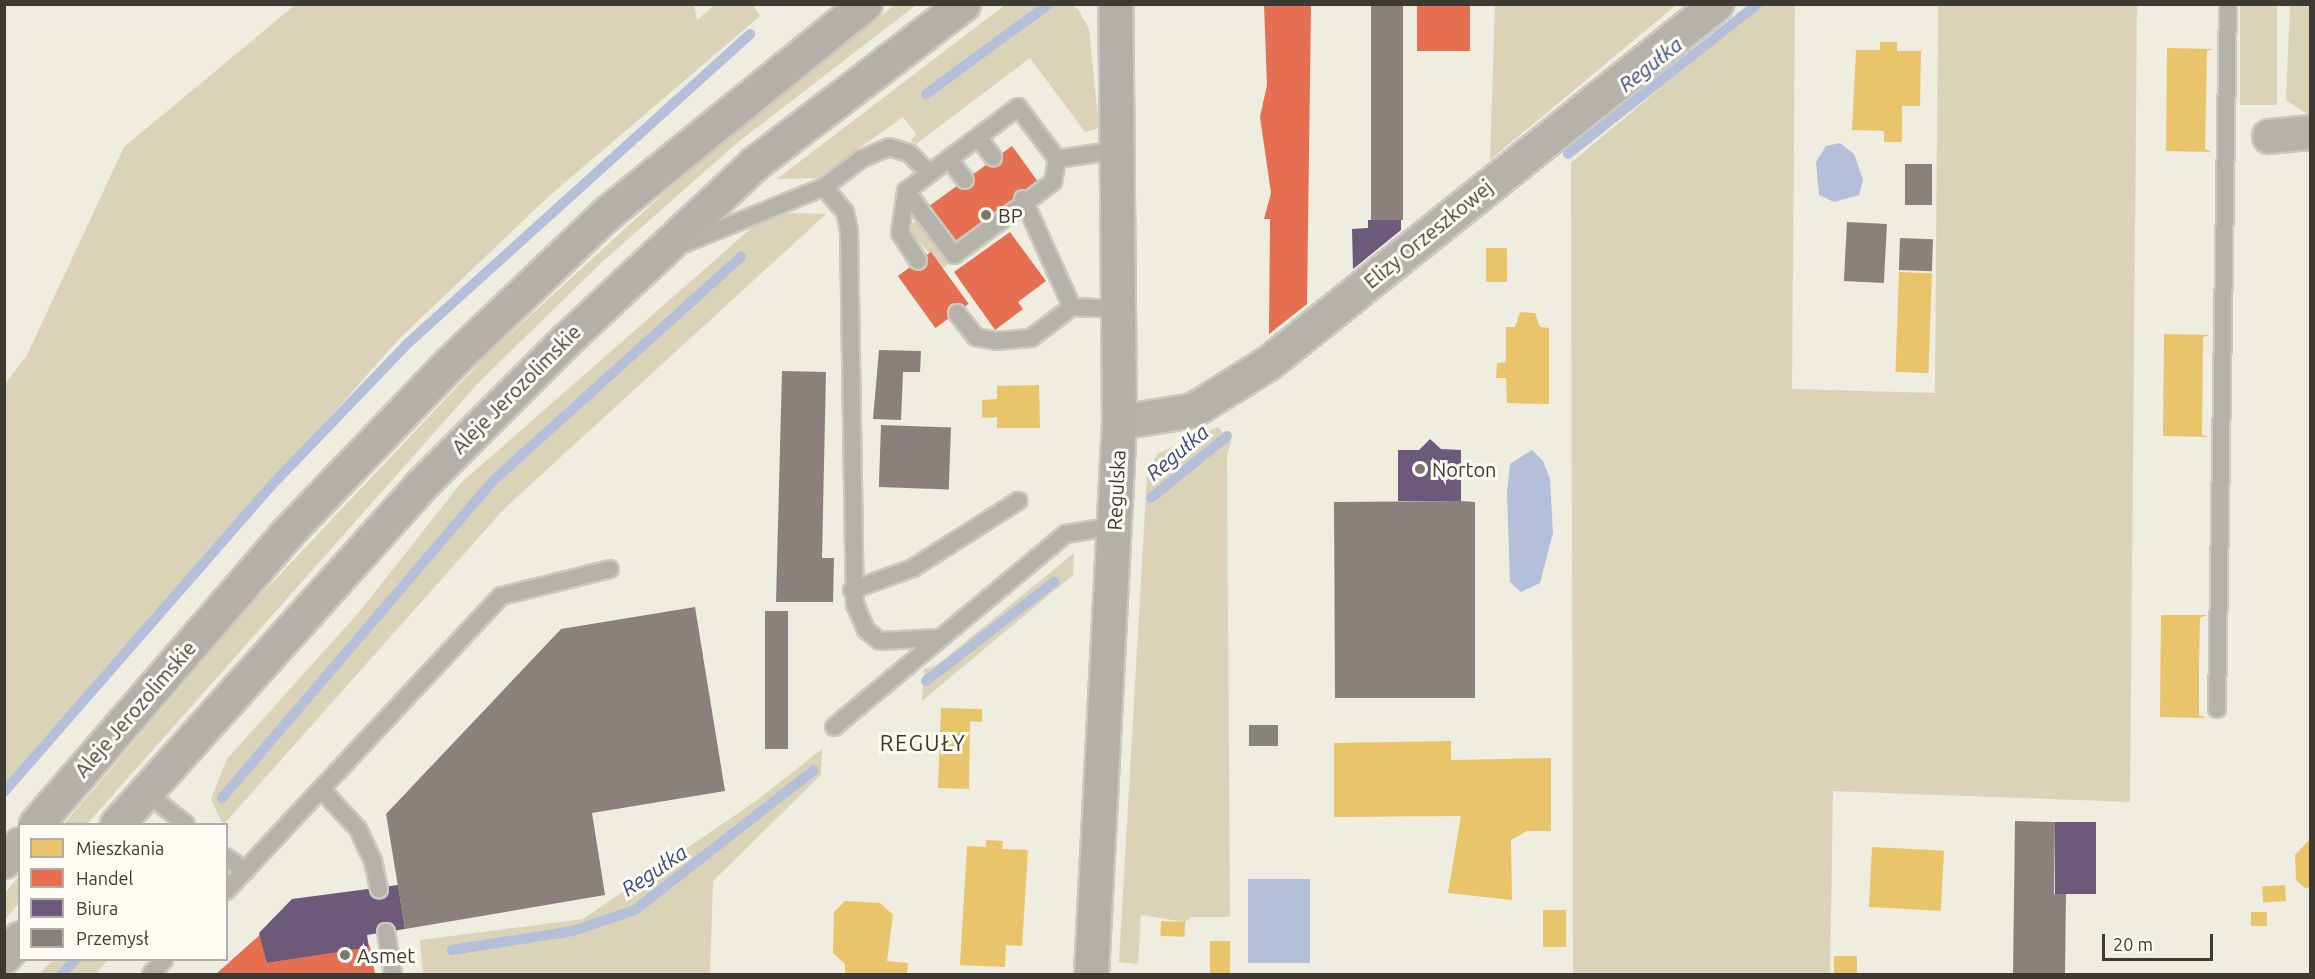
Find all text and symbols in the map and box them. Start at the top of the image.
water label: Regułka [1613,31,1687,97]
street label: Elizy Orzeszkowej [1359,175,1497,293]
place label: BP [998,203,1023,227]
marker: BP [979,208,993,222]
street label: Aleje Jerozolimskie [447,320,585,458]
water label: Regułka [1141,419,1213,485]
street label: Regulska [1102,449,1130,531]
place label: Norton [1432,457,1496,481]
marker: Norton [1413,462,1427,476]
street label: Aleje Jerozolimskie [69,636,201,782]
district label: REGUŁY [880,730,966,756]
legend [18,823,228,961]
text: Mieszkania [76,838,164,858]
water label: Regułka [616,839,692,901]
text: Handel [76,868,133,888]
text: Biura [76,898,118,918]
scale bar [2105,922,2216,960]
text: Przemysł [76,928,149,948]
text: 20 m [2113,934,2153,954]
place label: Asmet [357,943,415,967]
marker: Asmet [338,948,352,962]

